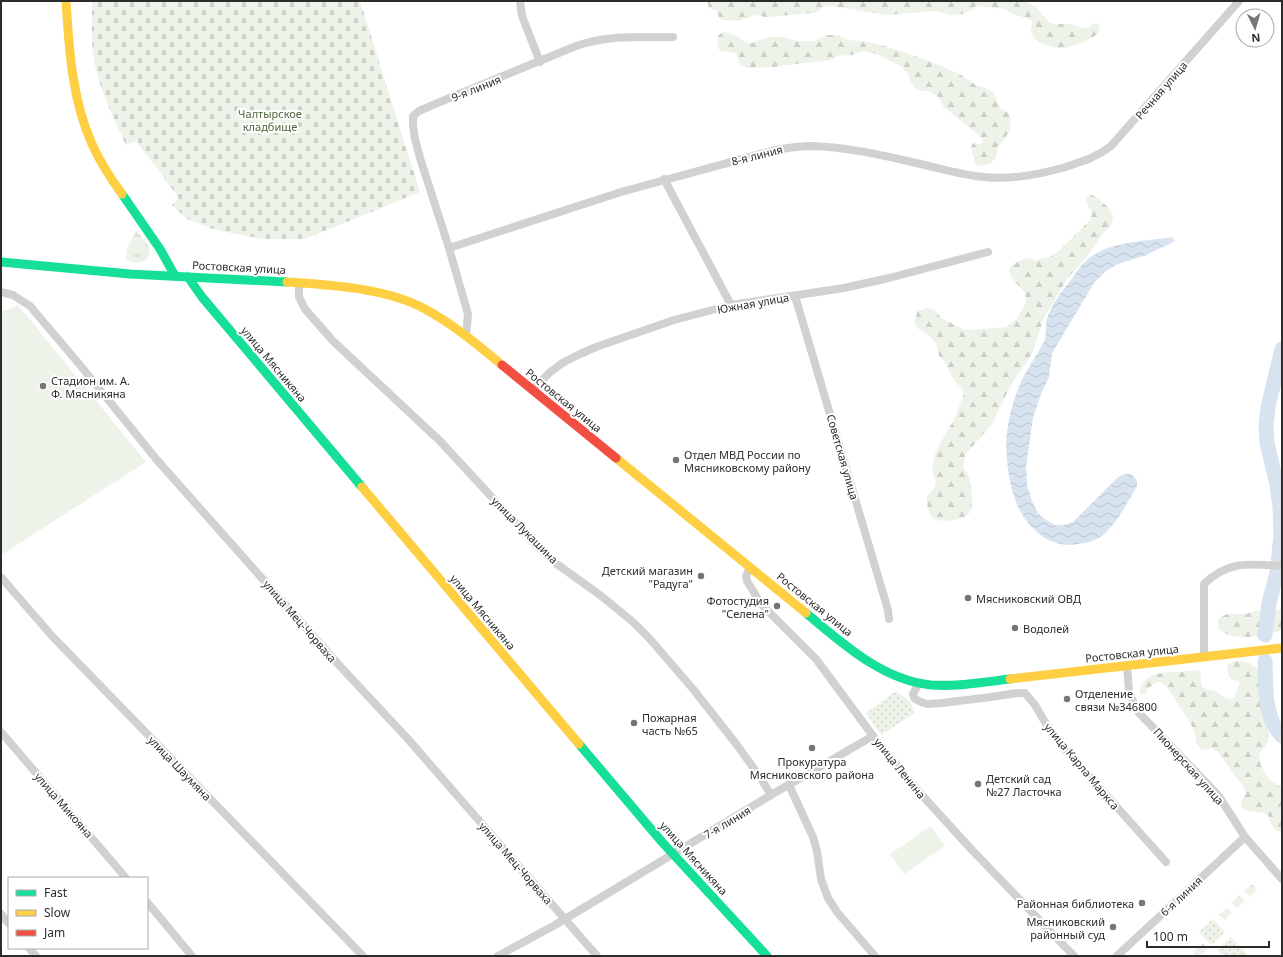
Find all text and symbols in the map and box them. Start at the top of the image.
north arrow [1235,8,1275,48]
text: N [1251,31,1261,46]
street label: Речная улица [1132,58,1190,122]
street label: 9-я линия [449,71,503,105]
park label: Чалтырское кладбище [238,106,302,134]
street label: 8-я линия [730,141,784,169]
street label: Ростовская улица [192,257,286,277]
street label: Южная улица [716,289,790,317]
street label: улица Мясникяна [238,323,310,405]
street label: Ростовская улица [523,365,605,435]
place label: Стадион им. А. Ф. Мясникяна [51,373,130,401]
marker: Стадион им. А. Ф. Мясникяна [38,381,48,391]
street label: Советская улица [824,412,862,502]
place label: Отдел МВД России по Мясниковскому району [684,447,811,475]
marker: Отдел МВД России по Мясниковскому району [671,455,681,465]
street label: улица Лукашина [488,493,562,567]
place label: Детский магазин "Радуга" [602,563,693,591]
street label: Ростовская улица [774,569,856,639]
street label: улица Мясникяна [447,571,519,653]
marker: Детский магазин "Радуга" [696,571,706,581]
street label: улица Мец-Чорваха [260,577,340,665]
place label: Мясниковский ОВД [976,591,1081,606]
place label: Фотостудия "Селена" [707,593,769,621]
marker: Мясниковский ОВД [963,593,973,603]
marker: Фотостудия "Селена" [772,601,782,611]
place label: Водолей [1023,621,1069,636]
marker: Водолей [1010,623,1020,633]
street label: Ростовская улица [1085,641,1179,665]
place label: Отделение связи №346800 [1075,686,1157,714]
marker: Отделение связи №346800 [1062,694,1072,704]
place label: Пожарная часть №65 [642,710,698,738]
marker: Пожарная часть №65 [629,718,639,728]
street label: улица Карла Маркса [1041,719,1123,813]
street label: Пионерская улица [1150,724,1228,808]
street label: улица Шаумяна [145,732,215,804]
street label: улица Ленина [871,734,929,802]
marker: Прокуратура Мясниковского района [807,743,817,753]
place label: Прокуратура Мясниковского района [750,754,874,782]
street label: улица Микояна [31,769,97,841]
place label: Детский сад №27 Ласточка [986,771,1062,799]
marker: Детский сад №27 Ласточка [973,779,983,789]
street label: 7-я линия [701,802,753,842]
street label: улица Мясникяна [657,818,731,898]
street label: улица Мец-Чорваха [476,819,556,907]
street label: 6-я линия [1157,873,1205,919]
legend [8,877,148,949]
text: Fast [44,884,68,901]
place label: Районная библиотека [1017,896,1134,911]
marker: Районная библиотека [1137,898,1147,908]
text: Slow [44,904,71,921]
place label: Мясниковский районный суд [1026,914,1105,942]
marker: Мясниковский районный суд [1108,922,1118,932]
scale bar [1147,923,1269,949]
text: Jam [43,924,65,941]
text: 100 m [1153,928,1188,945]

